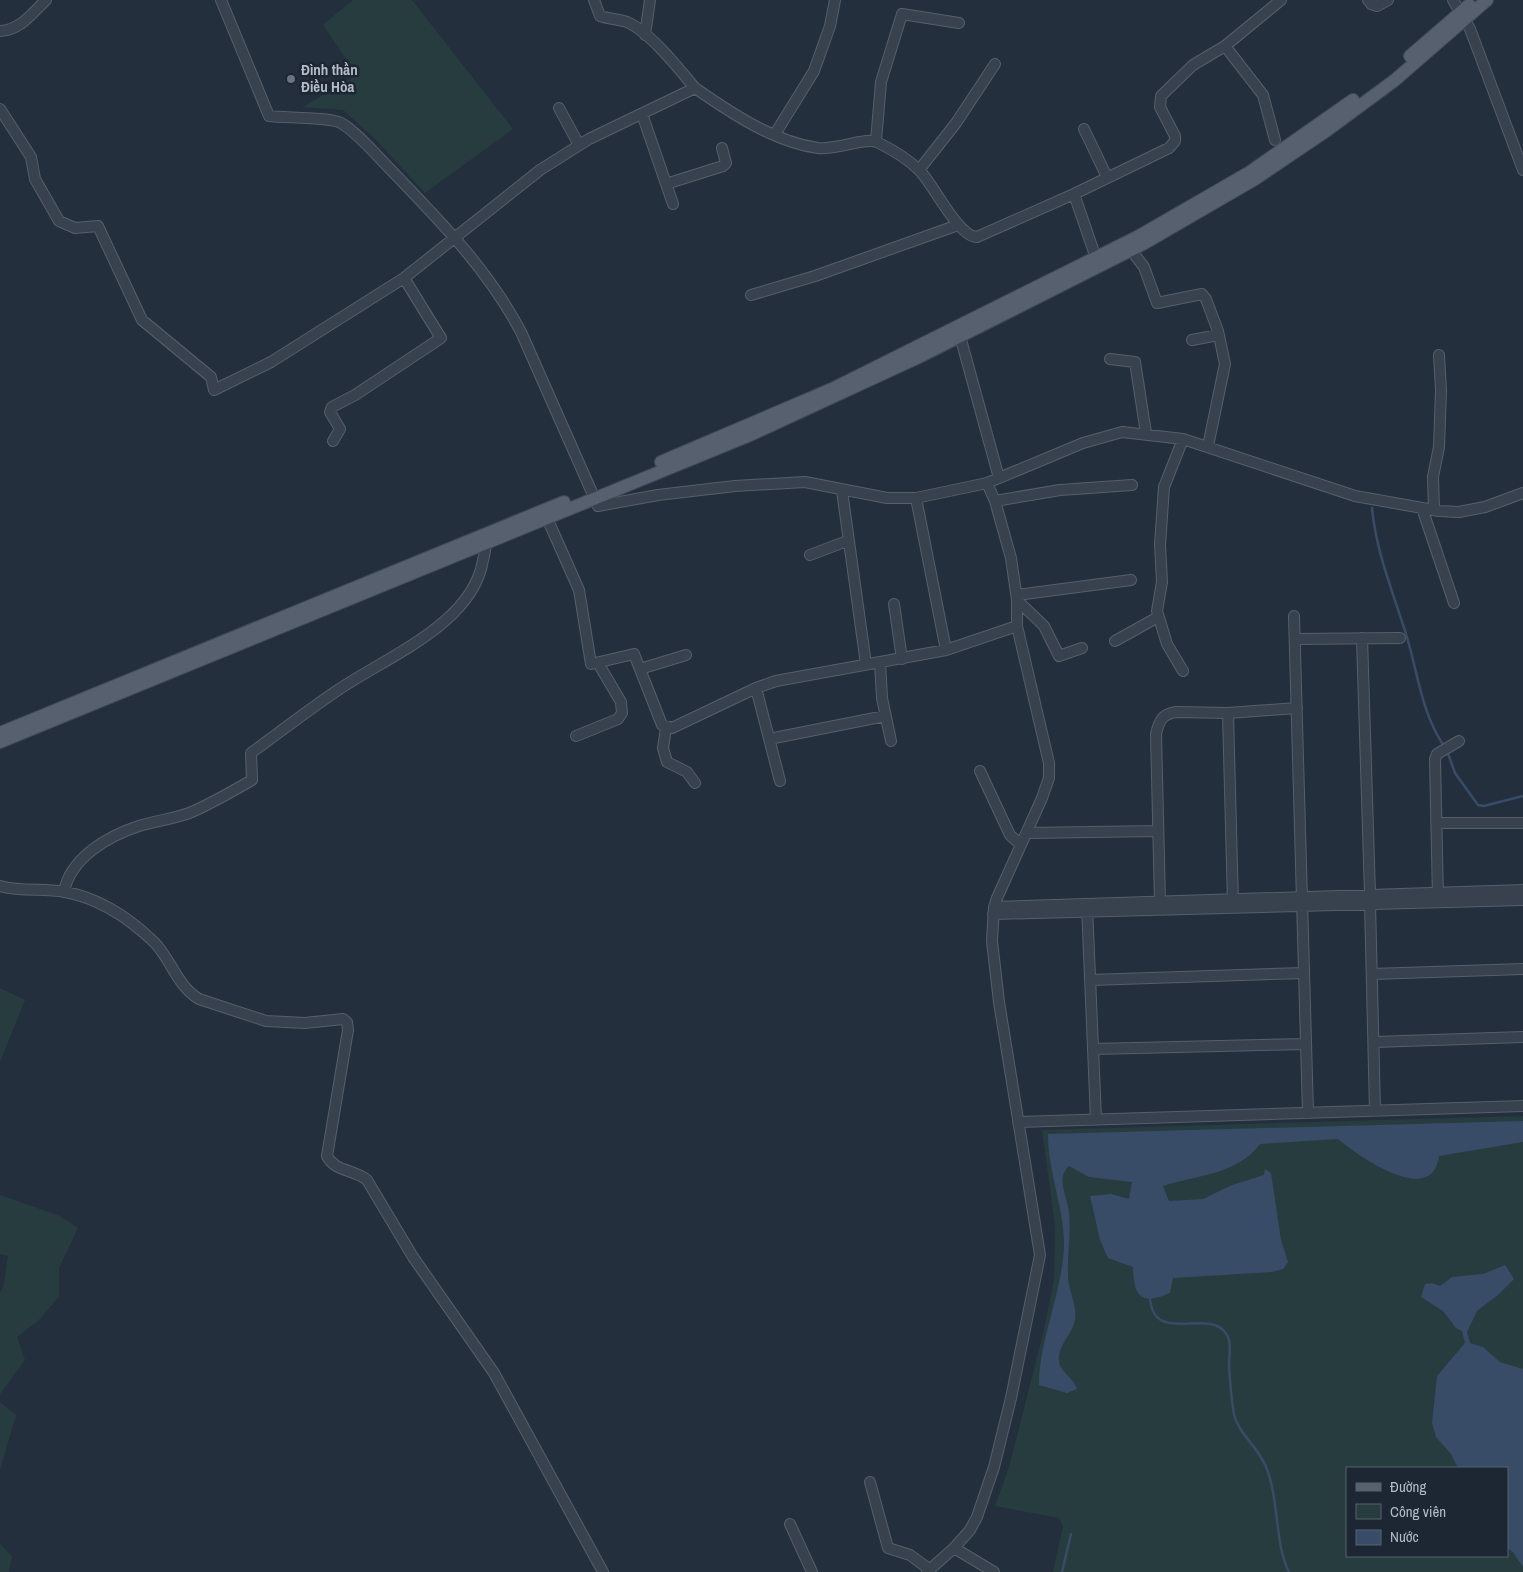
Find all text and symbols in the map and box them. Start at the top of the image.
place label: Đình thần Điều Hòa [301,59,358,97]
marker: Đình thần Điều Hòa [285,73,297,85]
legend [1346,1467,1508,1557]
text: Đường [1390,1476,1426,1497]
text: Công viên [1390,1501,1446,1522]
text: Nước [1390,1526,1419,1547]

